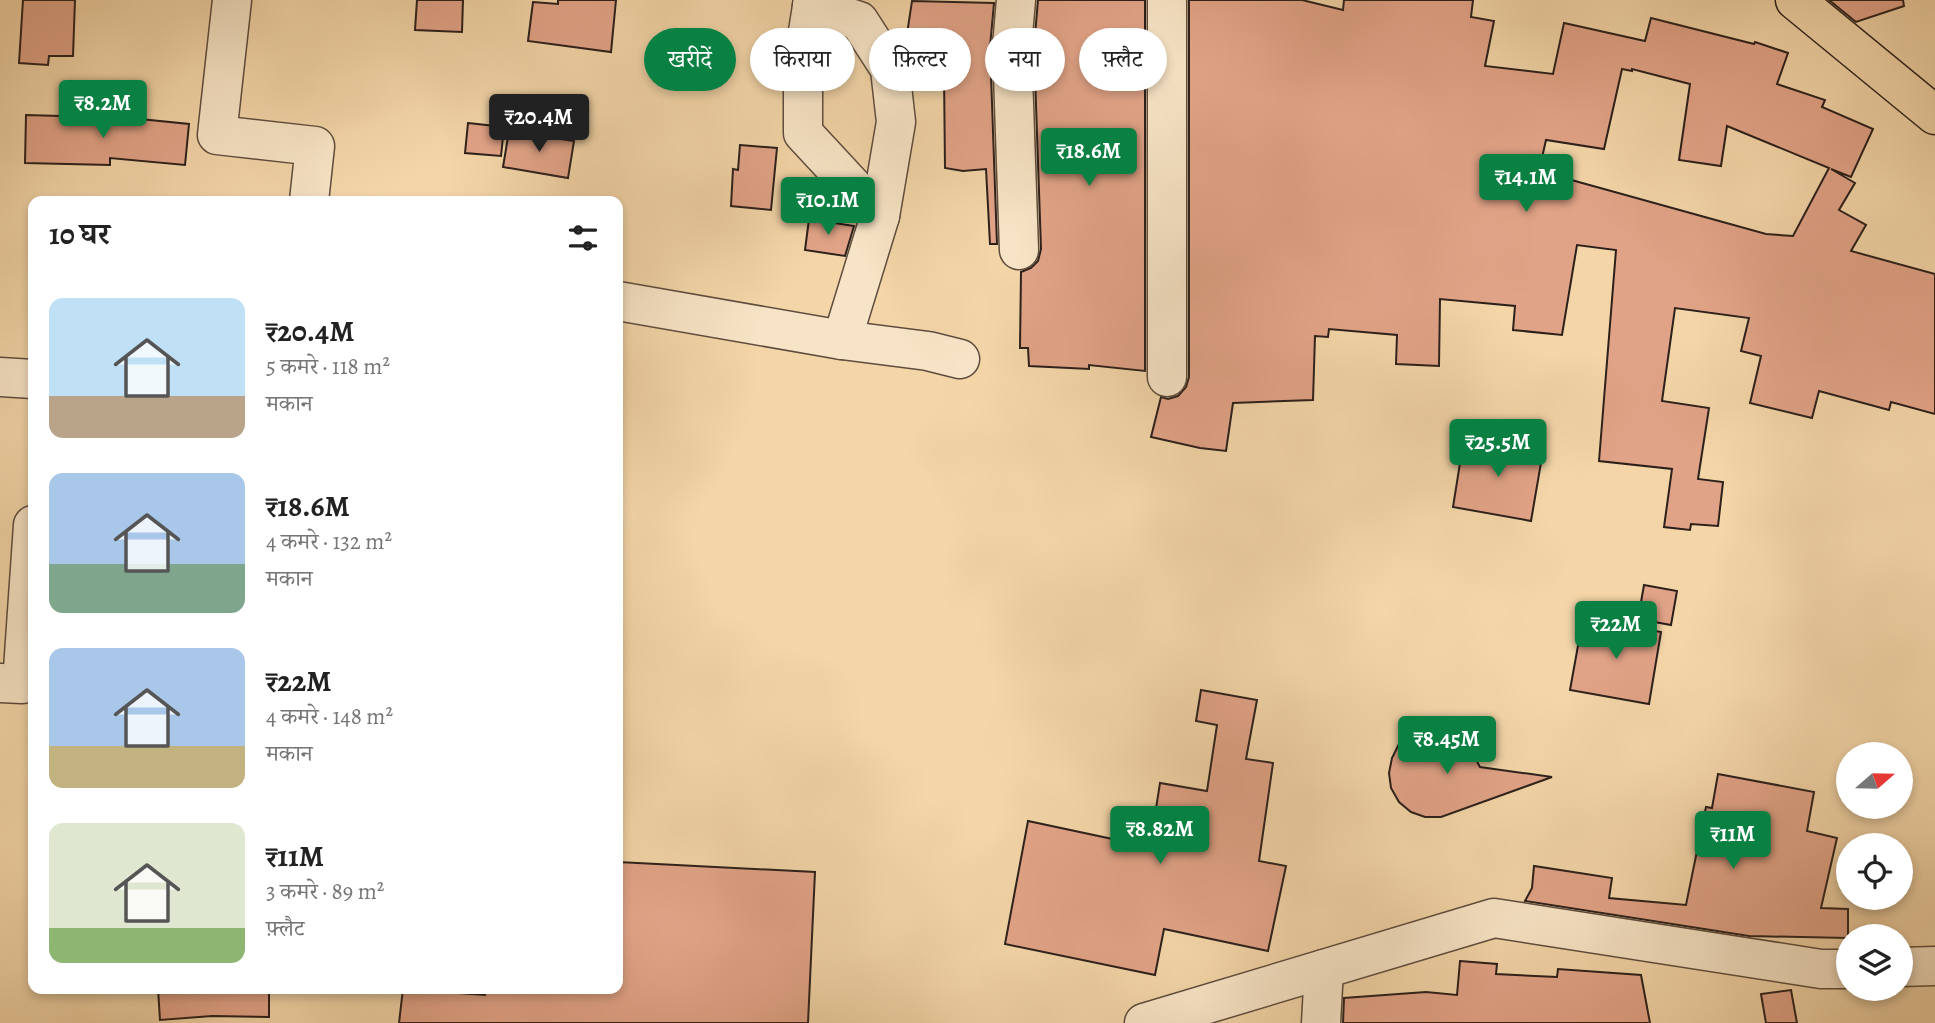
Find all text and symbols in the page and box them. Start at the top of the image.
chip: खरीदें [644,28,736,91]
chip: किराया [750,28,855,91]
chip: फ़िल्टर [869,28,971,91]
chip: नया [985,28,1065,91]
chip: फ़्लैट [1079,28,1167,91]
pin: ₹8.2M [54,80,152,140]
text: ₹8.2M [75,87,131,118]
pin: ₹20.4M [482,94,596,154]
text: ₹20.4M [505,101,573,132]
pin: ₹18.6M [1032,128,1146,188]
text: ₹18.6M [1057,135,1121,166]
pin: ₹14.1M [1469,154,1583,214]
text: ₹14.1M [1495,161,1557,192]
pin: ₹10.1M [771,177,885,237]
text: ₹10.1M [797,184,859,215]
text: 10 घर [49,214,110,254]
icon: filters [564,219,602,257]
text: ₹20.4M [266,311,354,351]
icon: home [105,326,189,410]
text: 5 कमरे · 118 m² [266,351,390,382]
text: मकान [266,388,313,419]
pin: ₹25.5M [1441,420,1555,479]
text: ₹25.5M [1465,426,1531,457]
text: ₹18.6M [266,486,350,526]
icon: home [105,501,189,585]
text: 4 कमरे · 132 m² [266,526,392,557]
text: मकान [266,563,313,594]
pin: ₹22M [1575,602,1657,661]
text: ₹22M [1591,608,1641,639]
text: ₹22M [266,661,331,701]
icon: home [105,676,189,760]
text: 4 कमरे · 148 m² [266,701,393,732]
pin: ₹8.45M [1390,716,1504,776]
text: ₹8.45M [1414,723,1480,754]
text: मकान [266,738,313,769]
north arrow [1836,742,1913,819]
map controls [1836,742,1913,1001]
pin: ₹8.82M [1103,806,1217,866]
pin: ₹11M [1692,812,1774,871]
text: ₹8.82M [1126,813,1194,844]
text: ₹11M [1711,818,1755,849]
button: locate [1836,833,1913,910]
text: ₹11M [266,836,324,876]
icon: home [105,851,189,935]
text: 3 कमरे · 89 m² [266,876,384,907]
text: फ़्लैट [266,913,304,944]
button: layers [1836,924,1913,1001]

